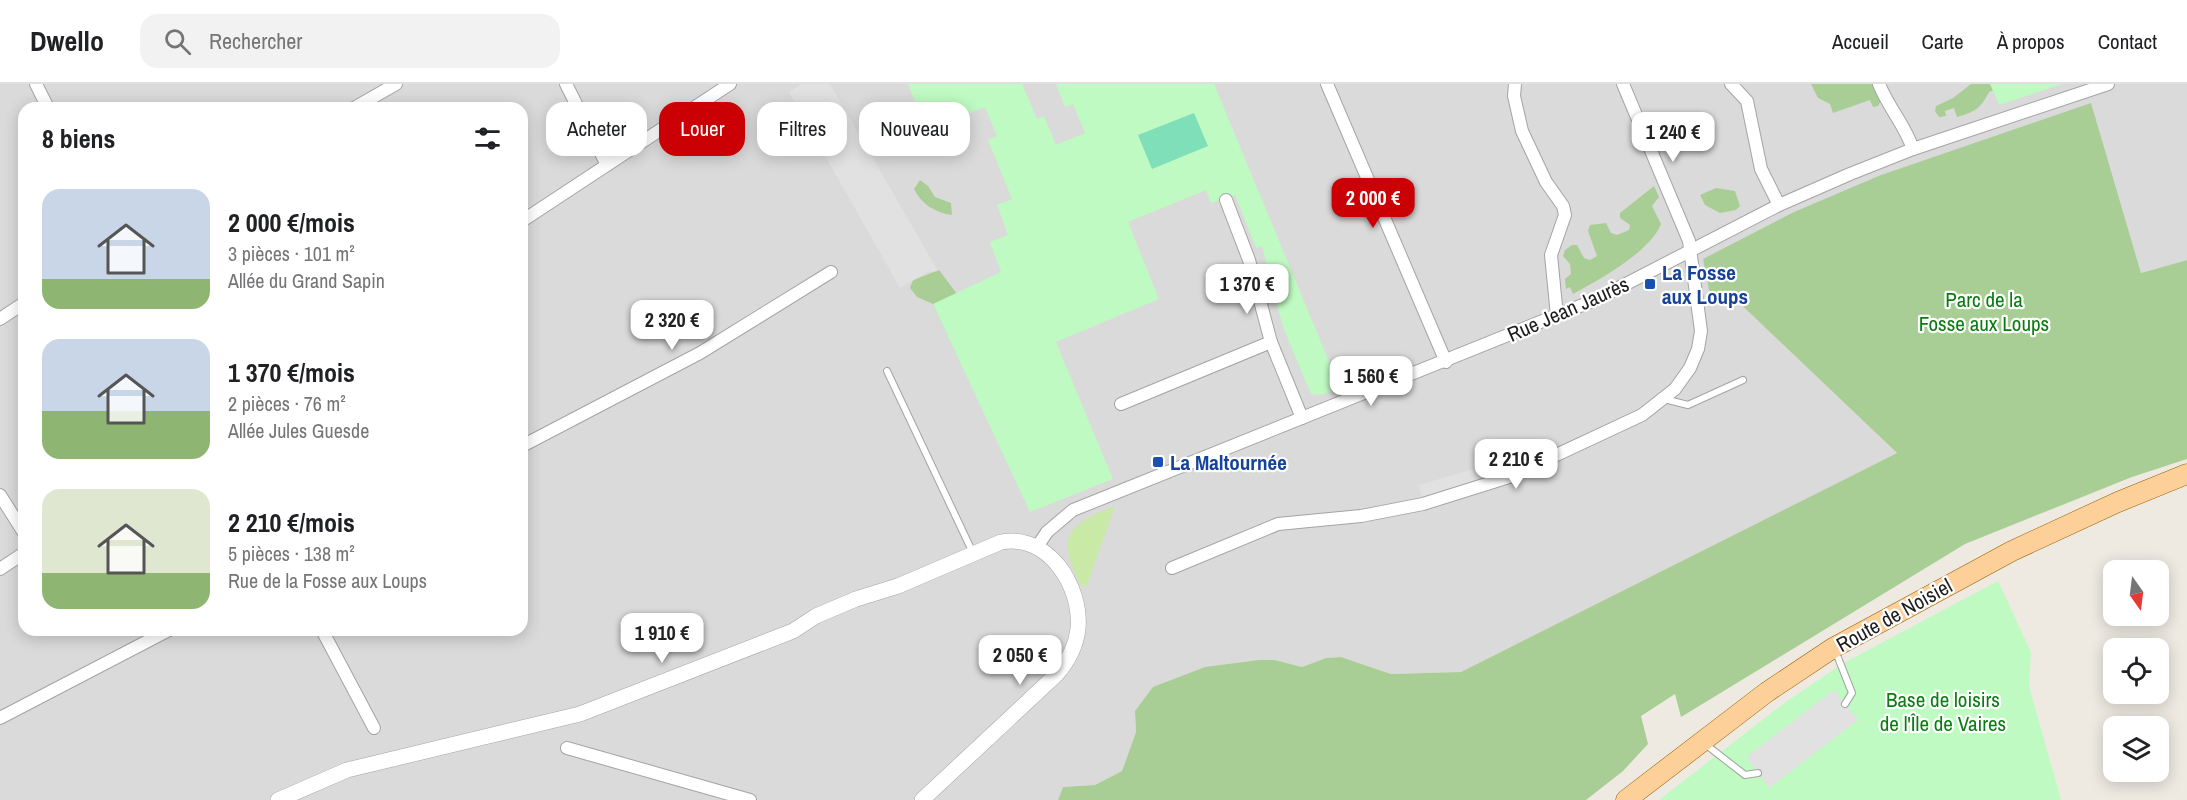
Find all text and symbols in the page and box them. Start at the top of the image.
search box [140,14,560,68]
text: Dwello [30,22,104,60]
icon: search [161,25,194,58]
text: Rechercher [209,26,302,56]
text: Accueil [1832,27,1889,56]
text: Carte [1922,27,1964,56]
text: À propos [1997,27,2065,56]
text: Contact [2098,27,2157,56]
chip: Acheter [546,102,647,156]
chip: Louer [659,102,745,156]
chip: Filtres [757,102,847,156]
chip: Nouveau [859,102,970,156]
pin: 1 240 € [1618,112,1728,163]
text: 1 240 € [1646,118,1700,145]
text: 8 biens [42,121,115,156]
icon: filters [471,122,504,155]
pin: 2 000 € [1318,178,1428,229]
text: 2 000 € [1346,184,1400,211]
text: 2 000 €/mois [228,205,355,240]
icon: home [90,213,162,285]
text: 3 pièces · 101 m² [228,240,355,267]
place label: La Fosse aux Loups [1662,258,1748,311]
pin: 1 370 € [1192,264,1302,315]
text: Allée du Grand Sapin [228,267,385,294]
street label: Rue Jean Jaurès [1503,269,1633,349]
text: 1 370 € [1220,270,1274,297]
marker: La Fosse aux Loups [1643,277,1657,291]
park label: Parc de la Fosse aux Loups [1919,285,2049,338]
pin: 2 320 € [617,300,727,351]
text: 2 320 € [645,306,699,333]
text: 1 370 €/mois [228,355,355,390]
pin: 1 560 € [1316,356,1426,407]
text: 1 560 € [1344,362,1398,389]
icon: home [90,363,162,435]
text: 2 pièces · 76 m² [228,390,346,417]
text: Allée Jules Guesde [228,417,369,444]
pin: 2 210 € [1461,439,1571,490]
text: 2 210 € [1489,445,1543,472]
place label: La Maltournée [1170,448,1287,477]
marker: La Maltournée [1151,455,1165,469]
text: 2 210 €/mois [228,505,355,540]
icon: home [90,513,162,585]
text: 5 pièces · 138 m² [228,540,355,567]
north arrow [2103,560,2169,626]
map controls [2103,560,2169,782]
text: Rue de la Fosse aux Loups [228,567,427,594]
street label: Route de Noisiel [1831,571,1957,659]
pin: 1 910 € [607,613,717,664]
text: 1 910 € [635,619,689,646]
pin: 2 050 € [965,635,1075,686]
button: locate [2103,638,2169,704]
text: 2 050 € [993,641,1047,668]
park label: Base de loisirs de l'Île de Vaires [1880,685,2006,738]
button: layers [2103,716,2169,782]

